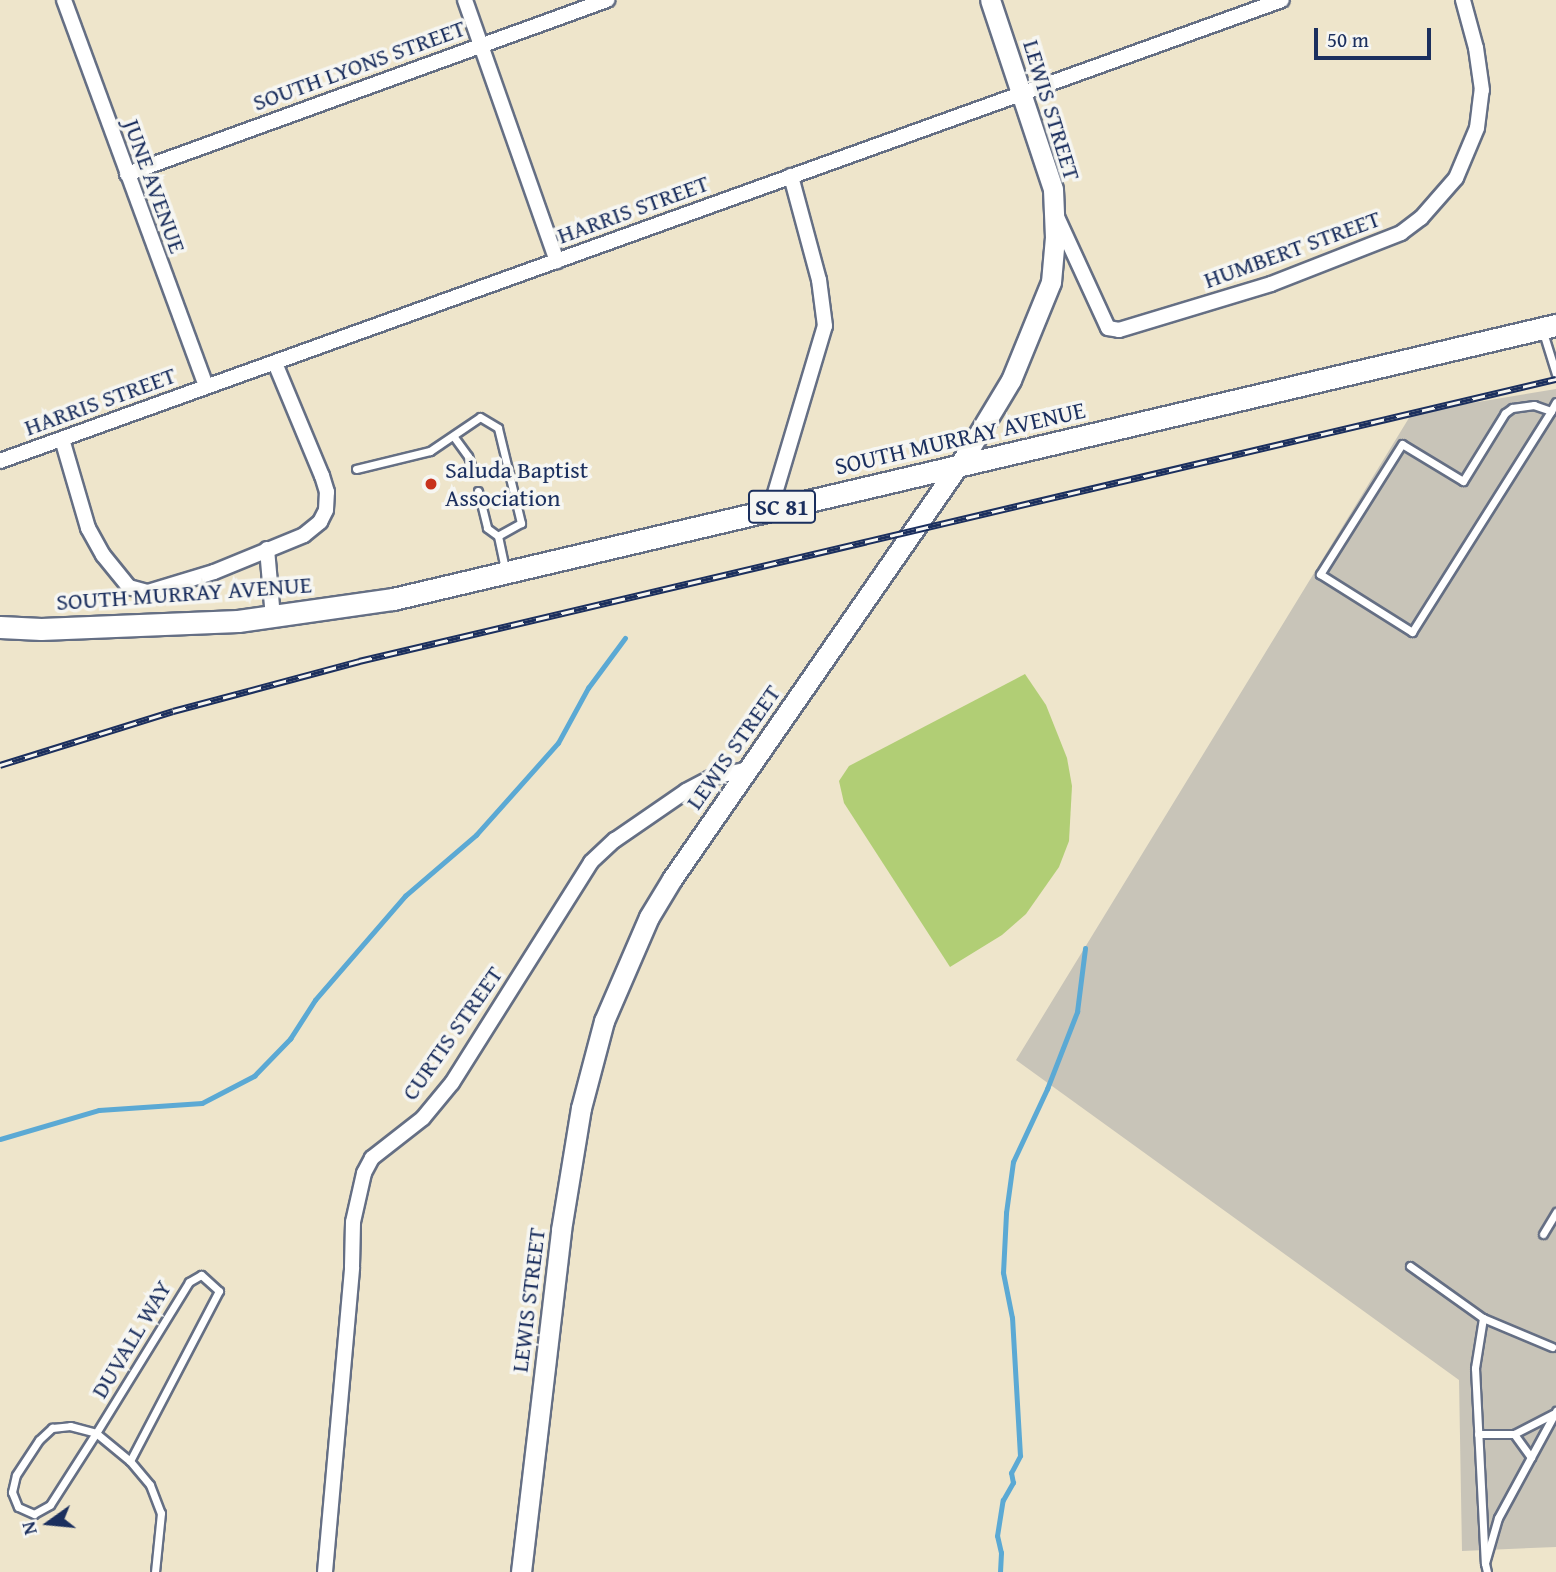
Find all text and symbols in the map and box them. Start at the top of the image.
street label: SOUTH LYONS STREET [249,13,469,117]
scale bar [1318,14,1435,58]
text: 50 m [1327,24,1369,55]
street label: LEWIS STREET [1017,36,1087,184]
street label: JUNE AVENUE [117,115,193,257]
street label: HARRIS STREET [553,168,713,250]
street label: HUMBERT STREET [1200,204,1384,294]
street label: HARRIS STREET [20,360,180,442]
street label: SOUTH MURRAY AVENUE [832,395,1088,481]
place label: Saluda Baptist Association [445,456,588,512]
marker: Saluda Baptist Association [423,476,439,492]
road number: SC 81 [747,488,817,526]
street label: SOUTH MURRAY AVENUE [55,570,313,616]
street label: LEWIS STREET [680,679,786,815]
street label: CURTIS STREET [395,961,509,1105]
street label: LEWIS STREET [505,1226,551,1374]
street label: DUVALL WAY [85,1275,177,1403]
north arrow [14,1488,84,1558]
text: N [14,1519,44,1538]

